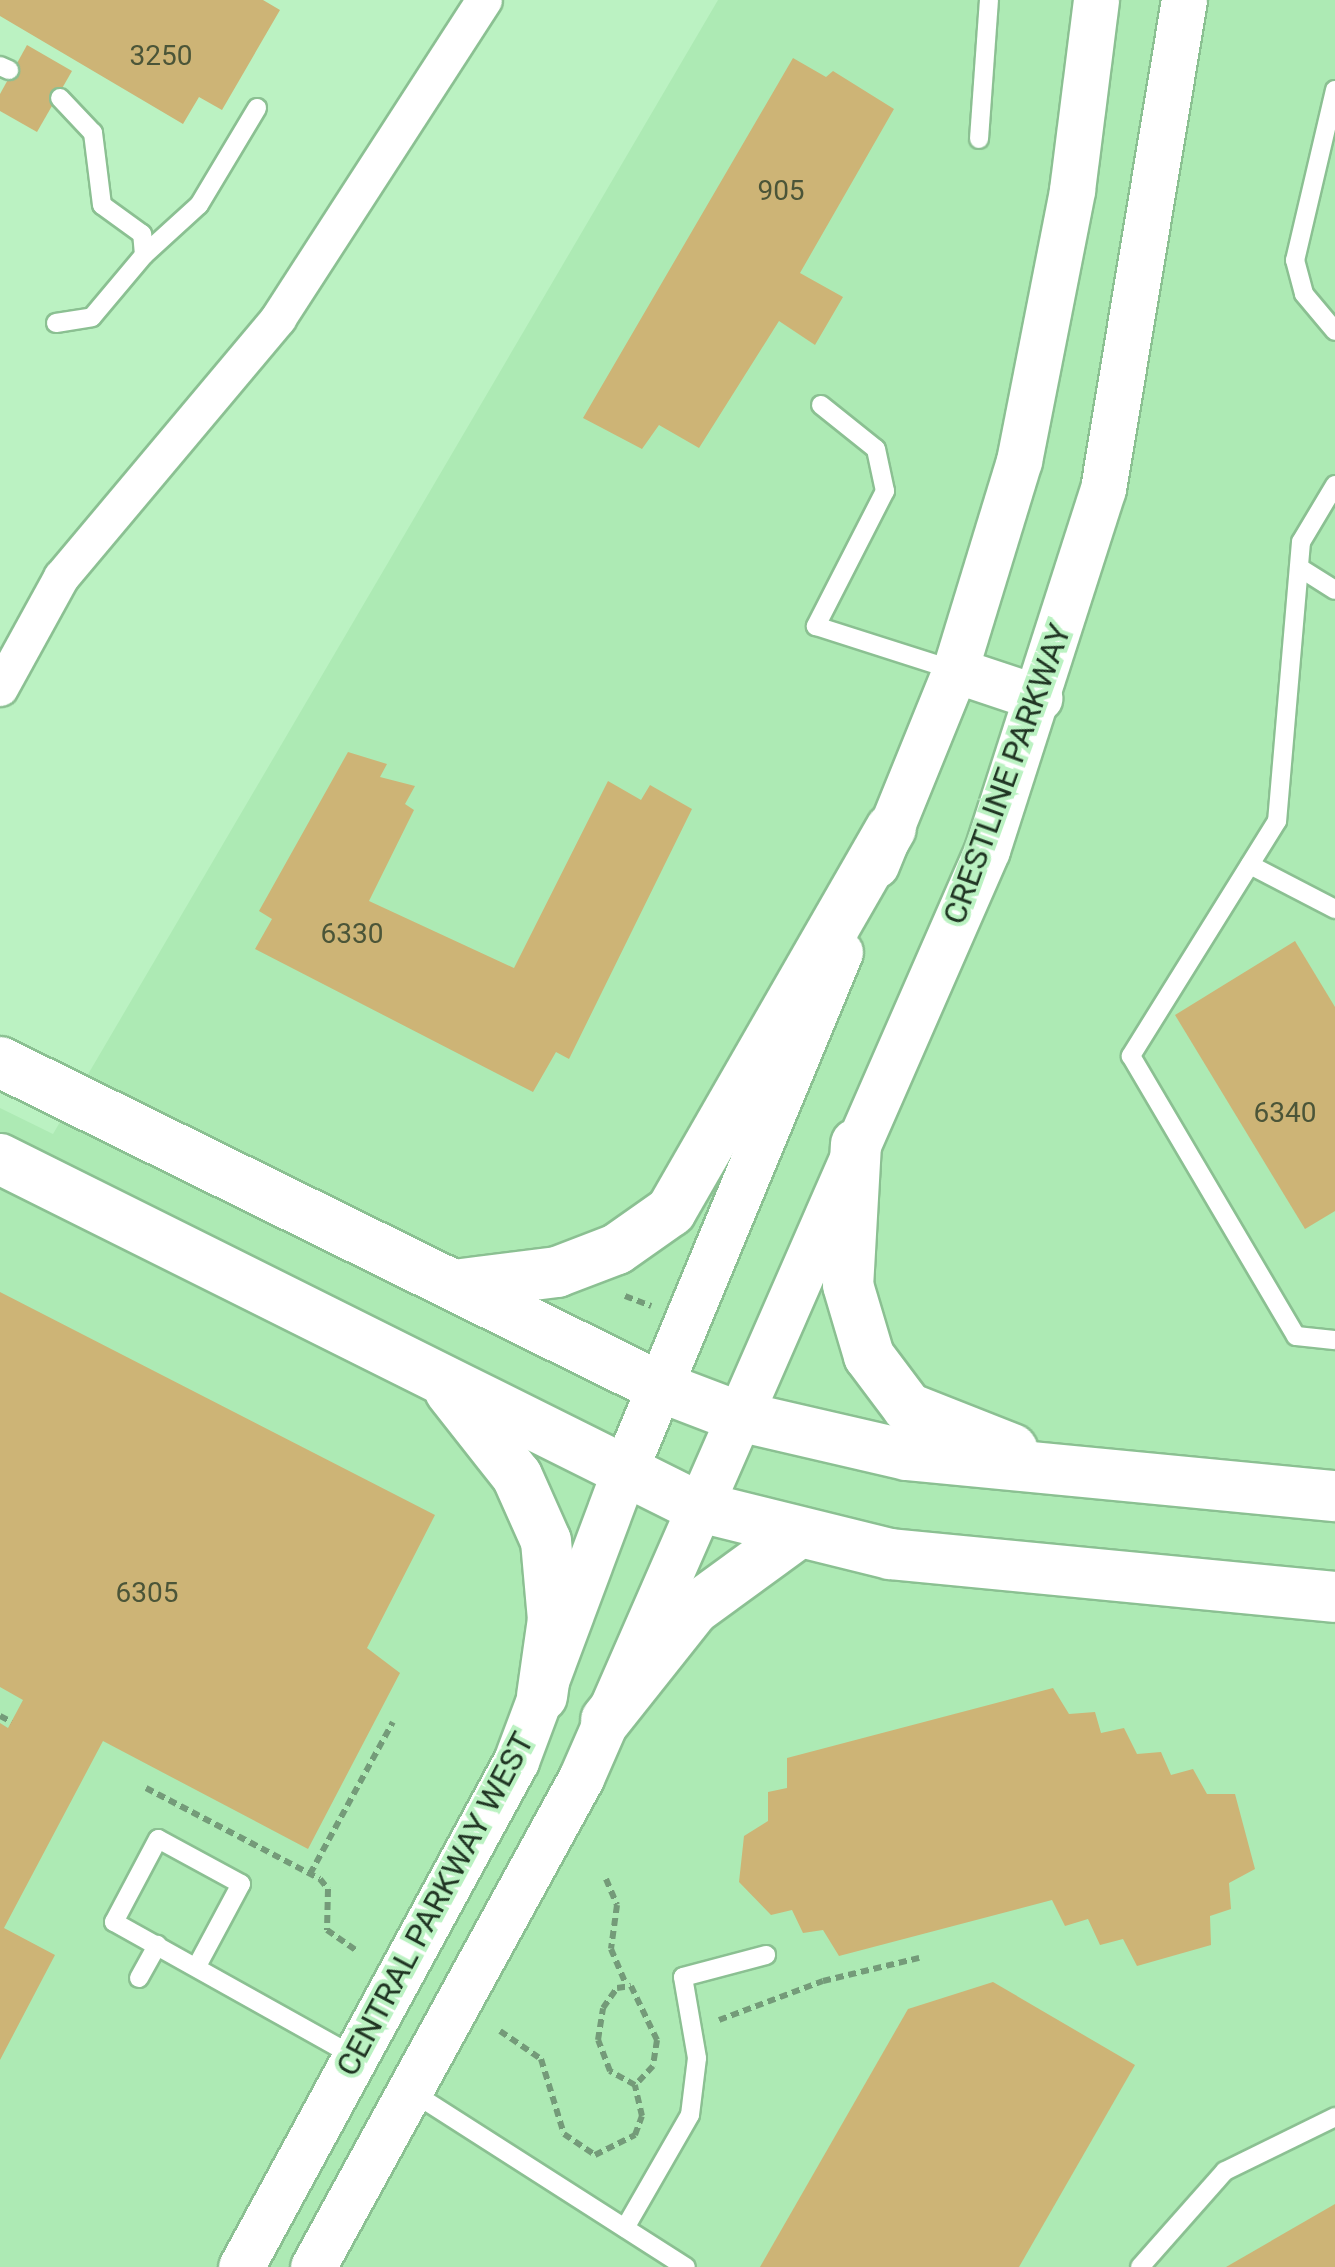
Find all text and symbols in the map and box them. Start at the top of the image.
house number: 3250 [130,39,192,73]
house number: 905 [757,174,805,208]
street label: CRESTLINE PARKWAY [935,619,1079,929]
house number: 6330 [321,917,383,951]
house number: 6340 [1254,1096,1316,1130]
house number: 6305 [116,1576,178,1610]
street label: CENTRAL PARKWAY WEST [328,1726,542,2082]

